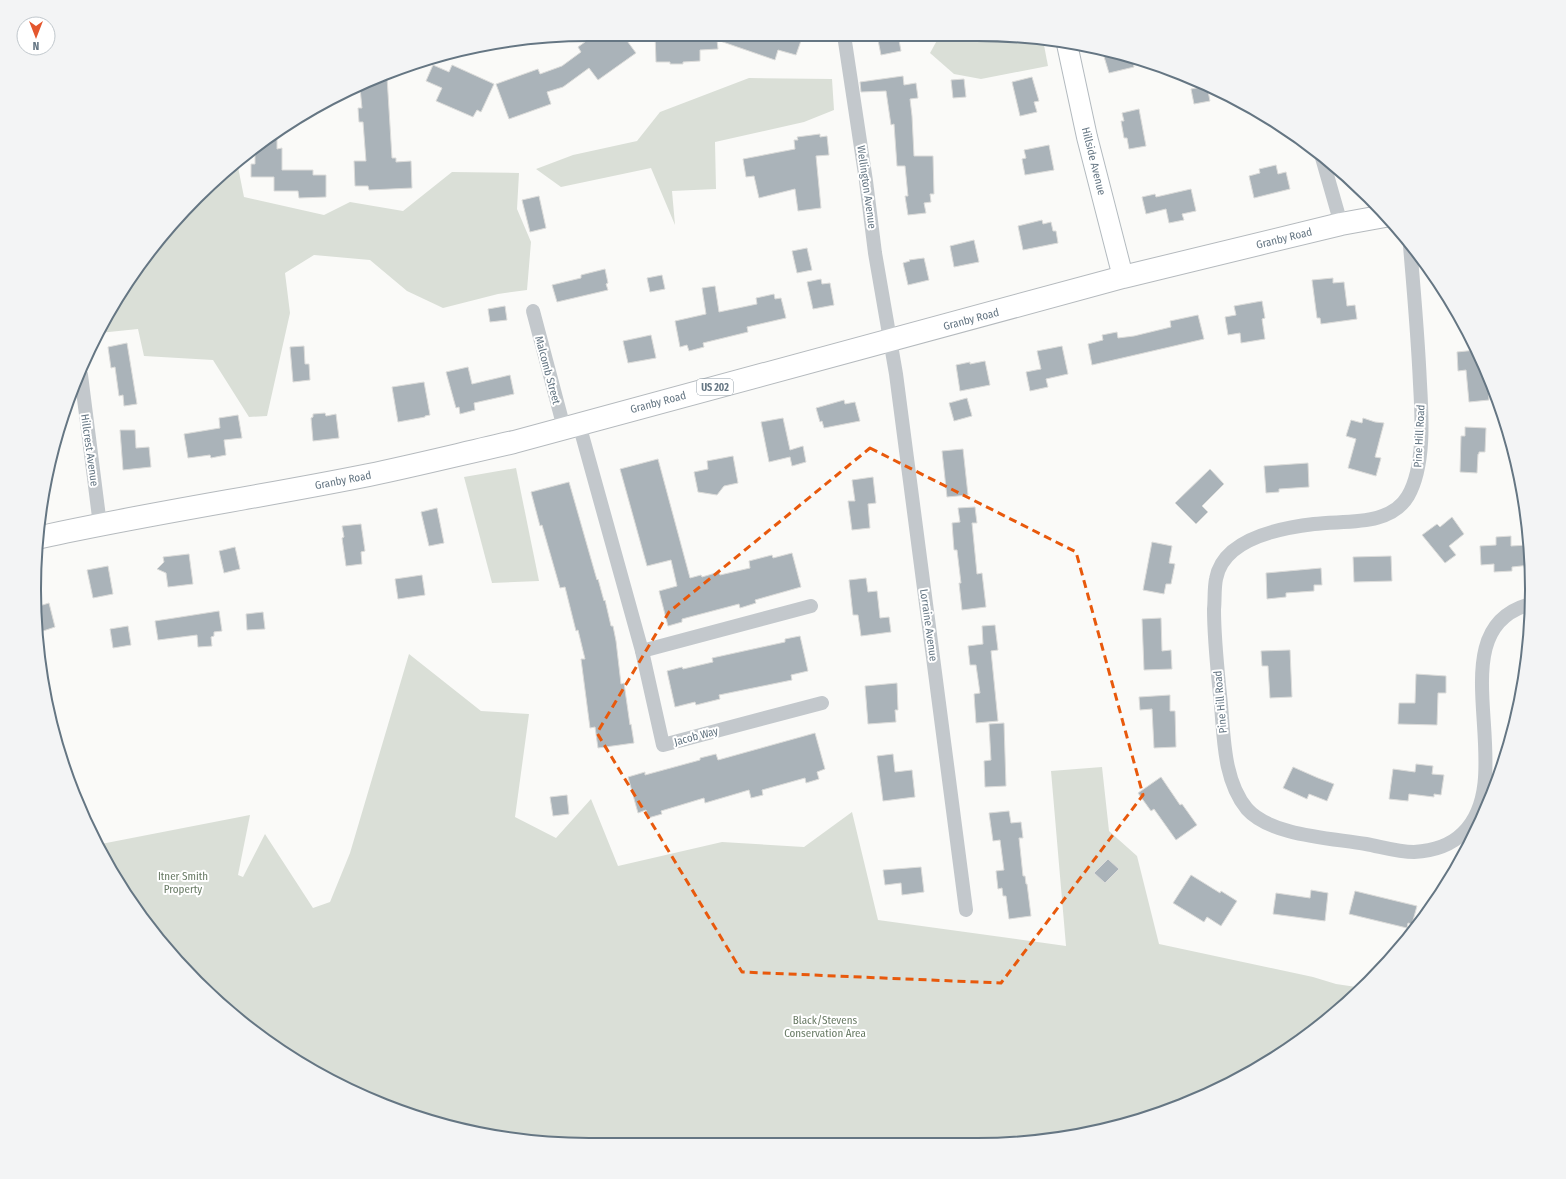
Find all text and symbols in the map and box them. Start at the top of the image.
north arrow [16,16,56,56]
text: N [33,39,39,52]
street label: Hillside Avenue [1079,126,1108,197]
street label: Wellington Avenue [854,145,879,229]
street label: Granby Road [1255,225,1313,252]
street label: Granby Road [942,306,1000,333]
street label: Malcomb Street [532,335,563,406]
road number: US 202 [697,379,733,395]
street label: Granby Road [629,389,687,416]
street label: Pine Hill Road [1411,404,1428,468]
street label: Hillcrest Avenue [78,413,101,487]
street label: Granby Road [314,469,372,492]
street label: Lorraine Avenue [917,588,940,662]
street label: Pine Hill Road [1211,670,1230,734]
street label: Jacob Way [673,724,720,749]
park label: Itner Smith Property [158,870,208,896]
park label: Black/Stevens Conservation Area [784,1014,866,1040]

